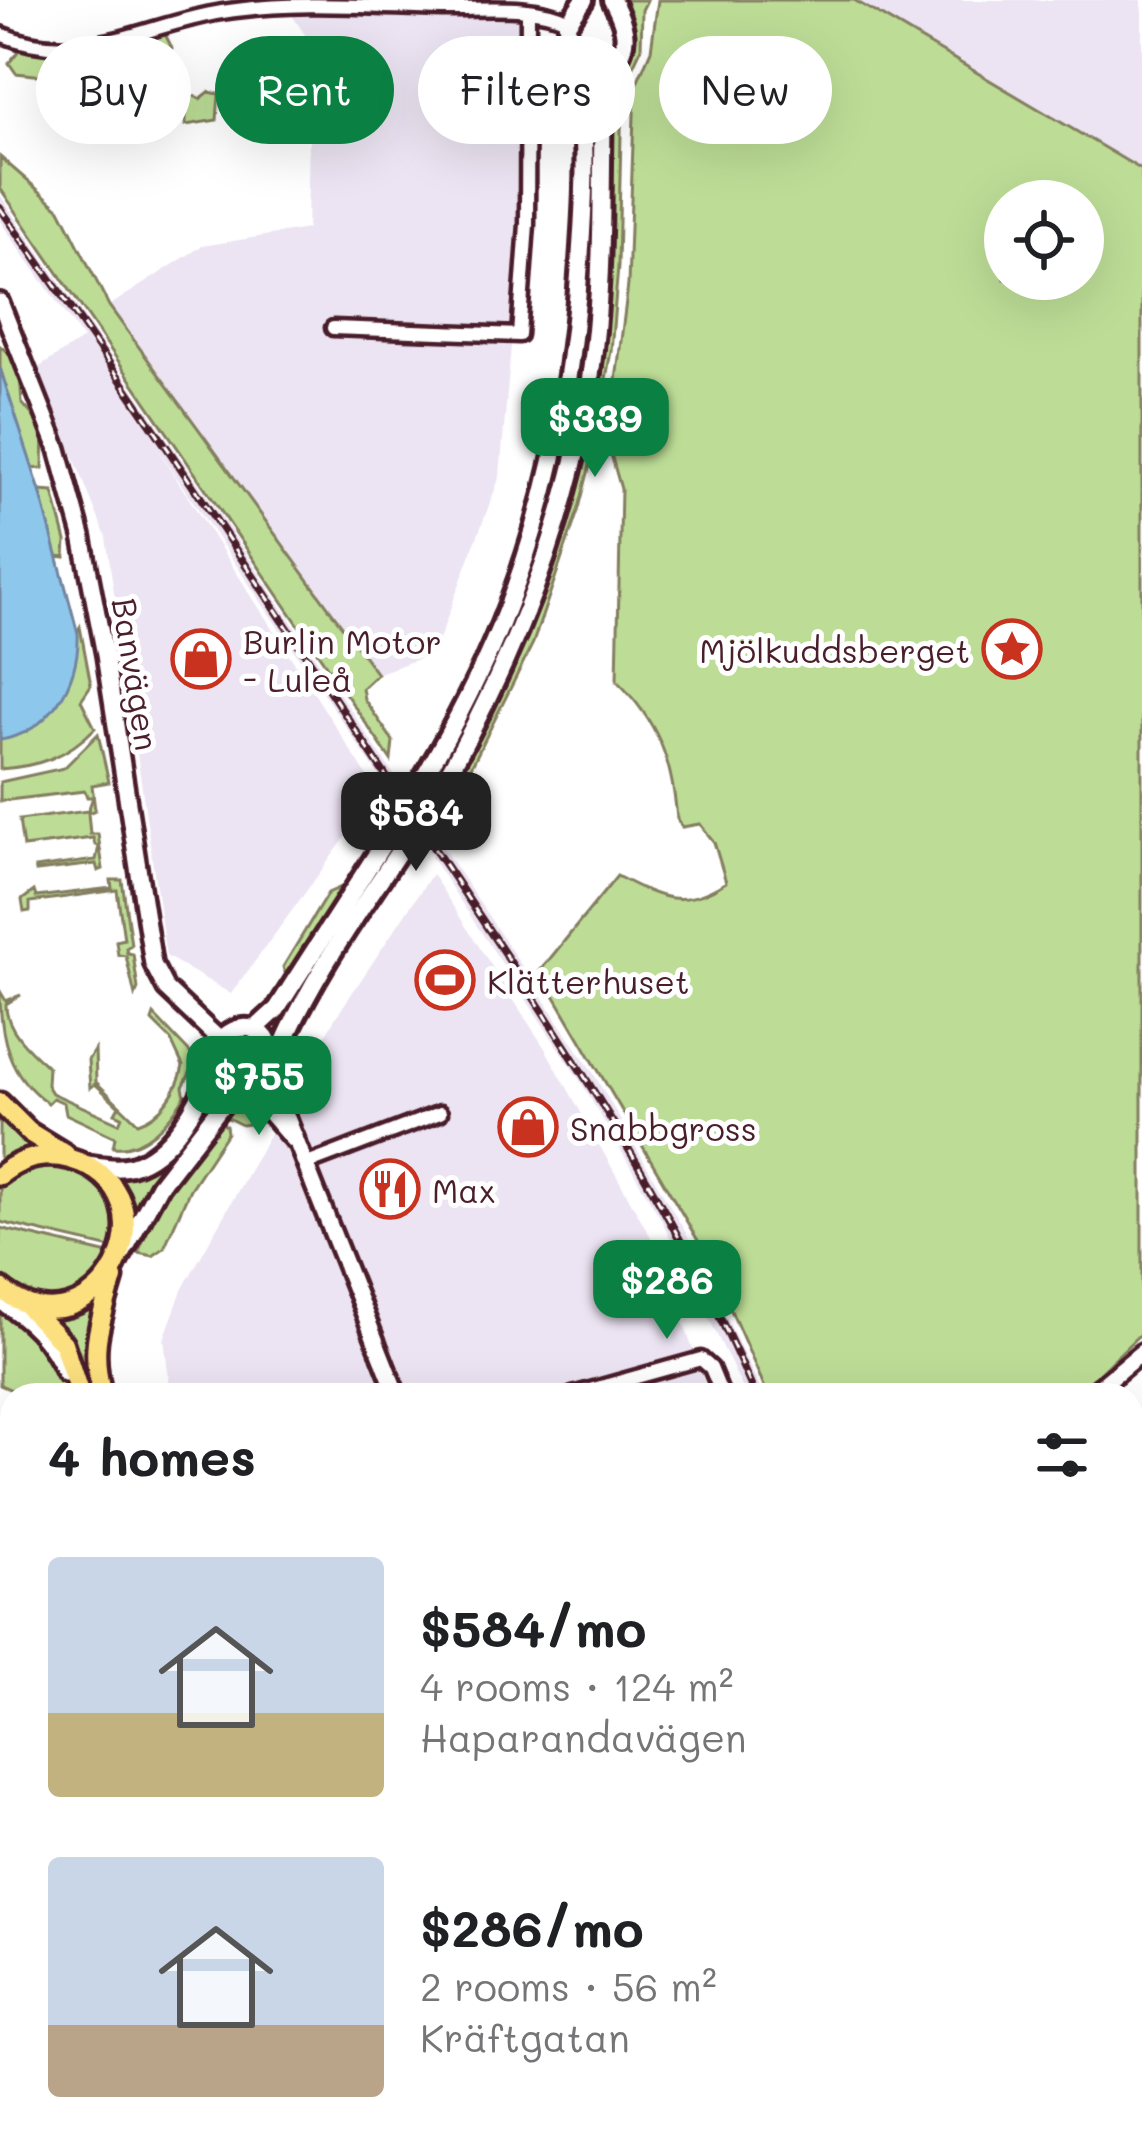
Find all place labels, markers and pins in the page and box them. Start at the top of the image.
pin: $339 [524,378,666,480]
place icon: Mjölkuddsberget [981,618,1043,680]
place label: Burlin Motor - Luleå [243,619,442,700]
shop icon: Burlin Motor - Luleå [170,628,232,690]
place label: Mjölkuddsberget [699,628,970,671]
pin: $584 [345,772,487,874]
sports icon: Klätterhuset [414,949,476,1011]
place label: Klätterhuset [487,959,690,1002]
pin: $755 [188,1036,330,1138]
shop icon: Snabbgross [497,1096,559,1158]
place label: Snabbgross [570,1106,757,1149]
restaurant icon: Max [359,1158,421,1220]
place label: Max [432,1168,496,1211]
pin: $286 [596,1240,738,1342]

